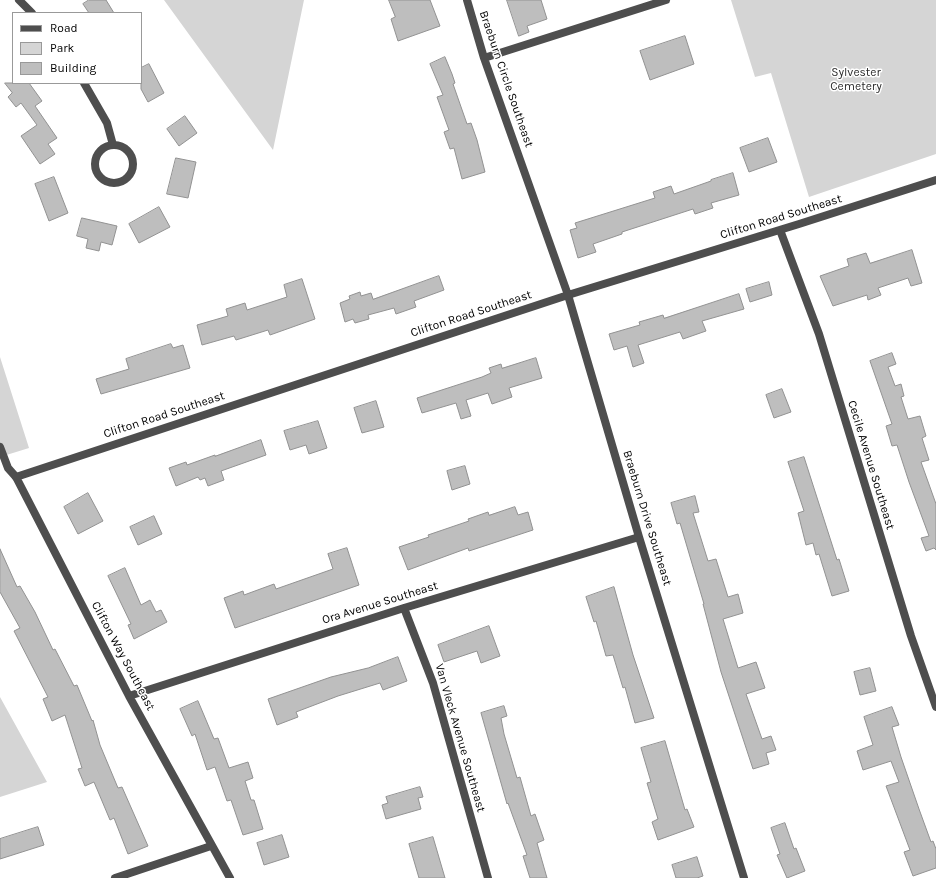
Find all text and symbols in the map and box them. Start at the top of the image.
street label: Braeburn Circle Southeast [476,9,536,149]
legend [12,12,142,84]
text: Road [50,21,78,35]
text: Park [50,41,74,55]
text: Building [50,61,96,75]
park label: Sylvester Cemetery [830,66,882,94]
street label: Clifton Road Southeast [718,192,844,242]
street label: Clifton Road Southeast [409,288,533,340]
street label: Clifton Road Southeast [102,389,226,441]
street label: Cecile Avenue Southeast [844,399,898,531]
street label: Braeburn Drive Southeast [620,449,674,587]
street label: Ora Avenue Southeast [320,579,440,627]
street label: Clifton Way Southeast [88,599,158,713]
street label: Van Vleck Avenue Southeast [432,662,488,814]

